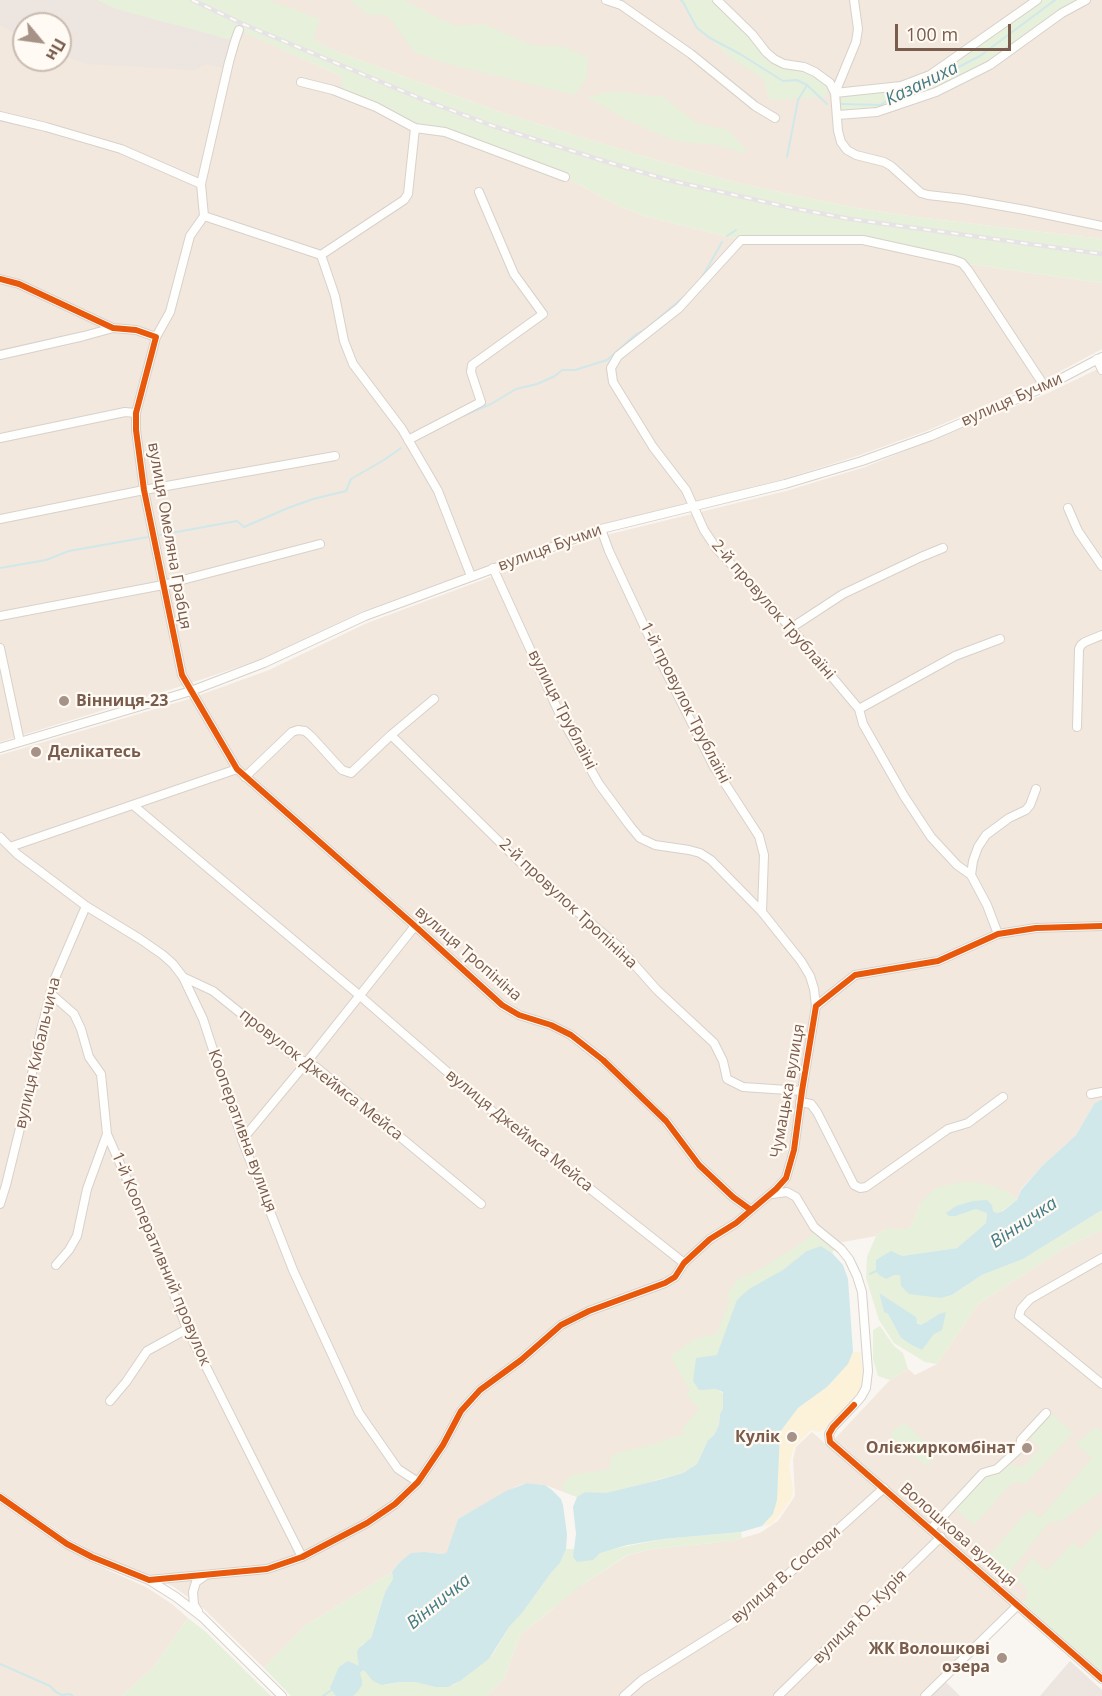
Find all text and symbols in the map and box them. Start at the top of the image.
north arrow [12,12,72,72]
scale bar [898,12,1014,50]
text: 100 m [906,22,958,46]
text: Пн [41,35,71,65]
water label: Казаниха [882,57,962,111]
street label: вулиця Бучми [958,369,1066,431]
street label: вулиця Омеляна Грабця [143,441,195,631]
street label: вулиця Бучми [496,520,604,576]
street label: 2-й провулок Трублаїні [707,536,839,684]
street label: 1-й провулок Трублаїні [636,619,734,787]
street label: вулиця Трублаїні [523,647,601,773]
place label: Вінниця-23 [76,691,168,711]
marker: Вінниця-23 [57,694,71,708]
place label: Делікатесь [48,742,141,762]
marker: Делікатесь [29,745,43,759]
street label: 2-й провулок Тропініна [495,835,641,973]
street label: вулиця Тропініна [411,902,525,1006]
street label: вулиця Кибальчича [11,975,65,1131]
street label: провулок Джеймса Мейса [235,1005,407,1145]
street label: Чумацька вулиця [767,1022,809,1160]
street label: Кооперативна вулиця [204,1047,280,1215]
street label: вулиця Джеймса Мейса [441,1066,597,1196]
street label: 1-й Кооперативний провулок [107,1149,215,1369]
water label: Вінничка [986,1193,1062,1253]
place label: Кулік [735,1427,780,1447]
marker: Кулік [785,1430,799,1444]
place label: Олієжиркомбінат [866,1438,1015,1458]
marker: Олієжиркомбінат [1020,1441,1034,1455]
street label: Волошкова вулиця [896,1479,1020,1591]
street label: вулиця В. Сосюри [727,1522,845,1628]
street label: вулиця Ю. Курія [809,1566,911,1668]
water label: Вінничка [403,1570,475,1634]
place label: ЖК Волошкові озера [869,1639,990,1677]
marker: ЖК Волошкові озера [995,1651,1009,1665]

